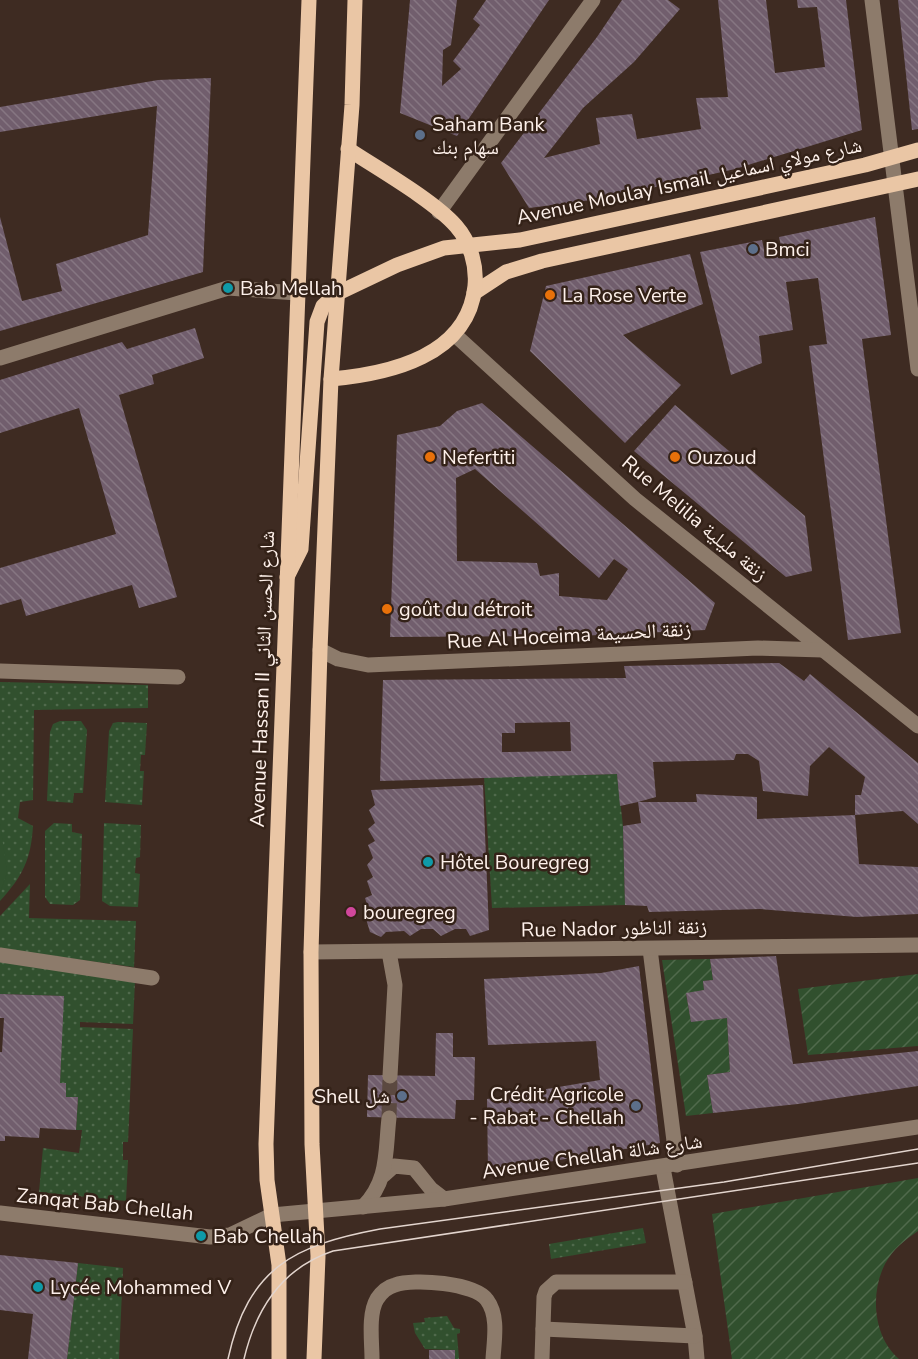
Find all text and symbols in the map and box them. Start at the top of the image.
place label: Saham Bank سهام بنك [432,111,546,161]
marker: Saham Bank سهام بنك [413,128,427,142]
street label: Avenue Moulay Ismail شارع مولاي اسماعيل [514,132,865,233]
place label: Bmci [765,236,810,263]
marker: Bmci [746,242,760,256]
place label: Bab Mellah [240,275,342,302]
marker: Bab Mellah [221,281,235,295]
place label: La Rose Verte [562,282,687,309]
marker: La Rose Verte [543,288,557,302]
place label: Nefertiti [442,444,515,471]
place label: Ouzoud [687,444,757,471]
street label: Rue Melilia زنقة مليلية [616,449,773,587]
marker: Nefertiti [423,450,437,464]
marker: Ouzoud [668,450,682,464]
street label: Avenue Hassan II شارع الحسن الثاني [244,530,283,828]
place label: goût du détroit [399,596,533,623]
marker: goût du détroit [380,602,394,616]
street label: Rue Al Hoceima زنقة الحسيمة [446,616,692,655]
place label: Hôtel Bouregreg [440,849,589,876]
marker: Hôtel Bouregreg [421,855,435,869]
place label: bouregreg [363,899,456,926]
marker: bouregreg [344,905,358,919]
street label: Rue Nador زنقة الناظور [521,913,707,944]
place label: Crédit Agricole - Rabat - Chellah [469,1081,624,1131]
place label: Shell شل [314,1083,390,1110]
marker: Shell شل [395,1089,409,1103]
marker: Crédit Agricole - Rabat - Chellah [629,1099,643,1113]
street label: Avenue Chellah شارع شالة [480,1128,704,1185]
street label: Zanqat Bab Chellah [15,1182,195,1227]
place label: Bab Chellah [213,1223,323,1250]
marker: Bab Chellah [194,1229,208,1243]
place label: Lycée Mohammed V [50,1274,231,1301]
marker: Lycée Mohammed V [31,1280,45,1294]

